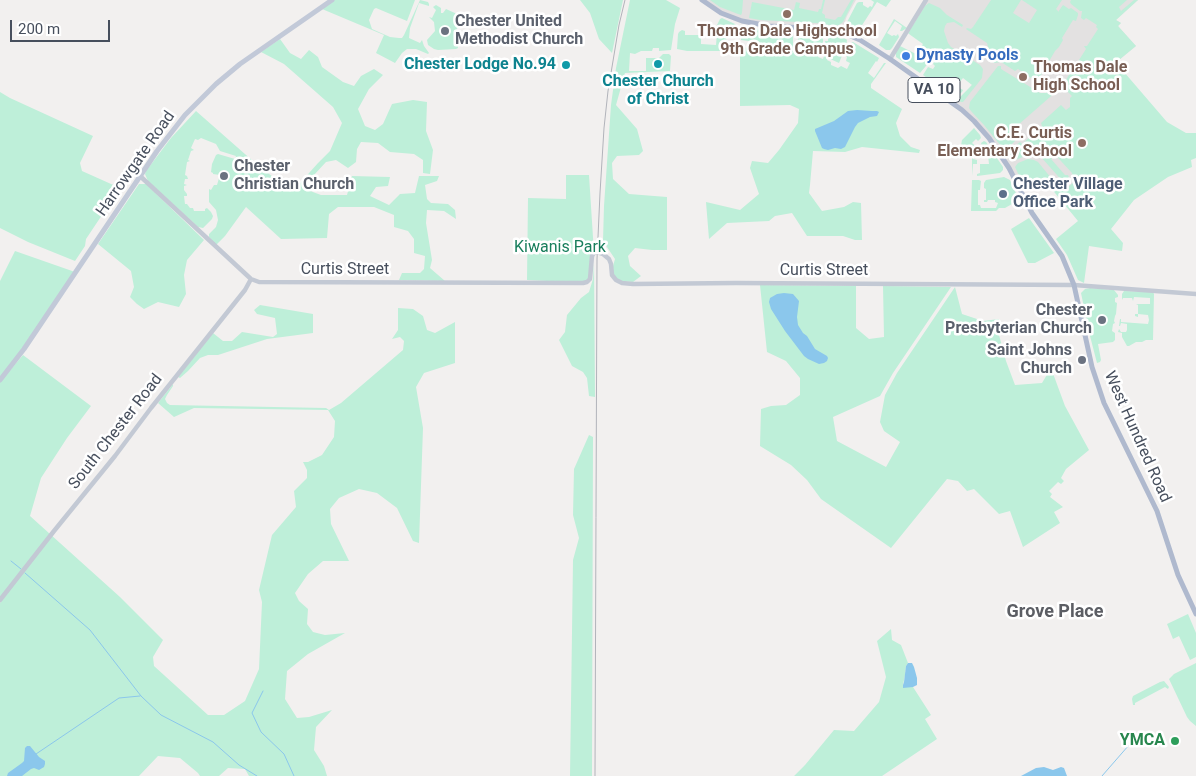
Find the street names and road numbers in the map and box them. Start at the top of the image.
road number: VA 10 [908,78,960,102]
street label: Harrowgate Road [93,108,179,220]
street label: Curtis Street [301,260,389,280]
street label: Curtis Street [780,261,868,281]
street label: West Hundred Road [1099,368,1175,506]
street label: South Chester Road [65,370,167,494]

